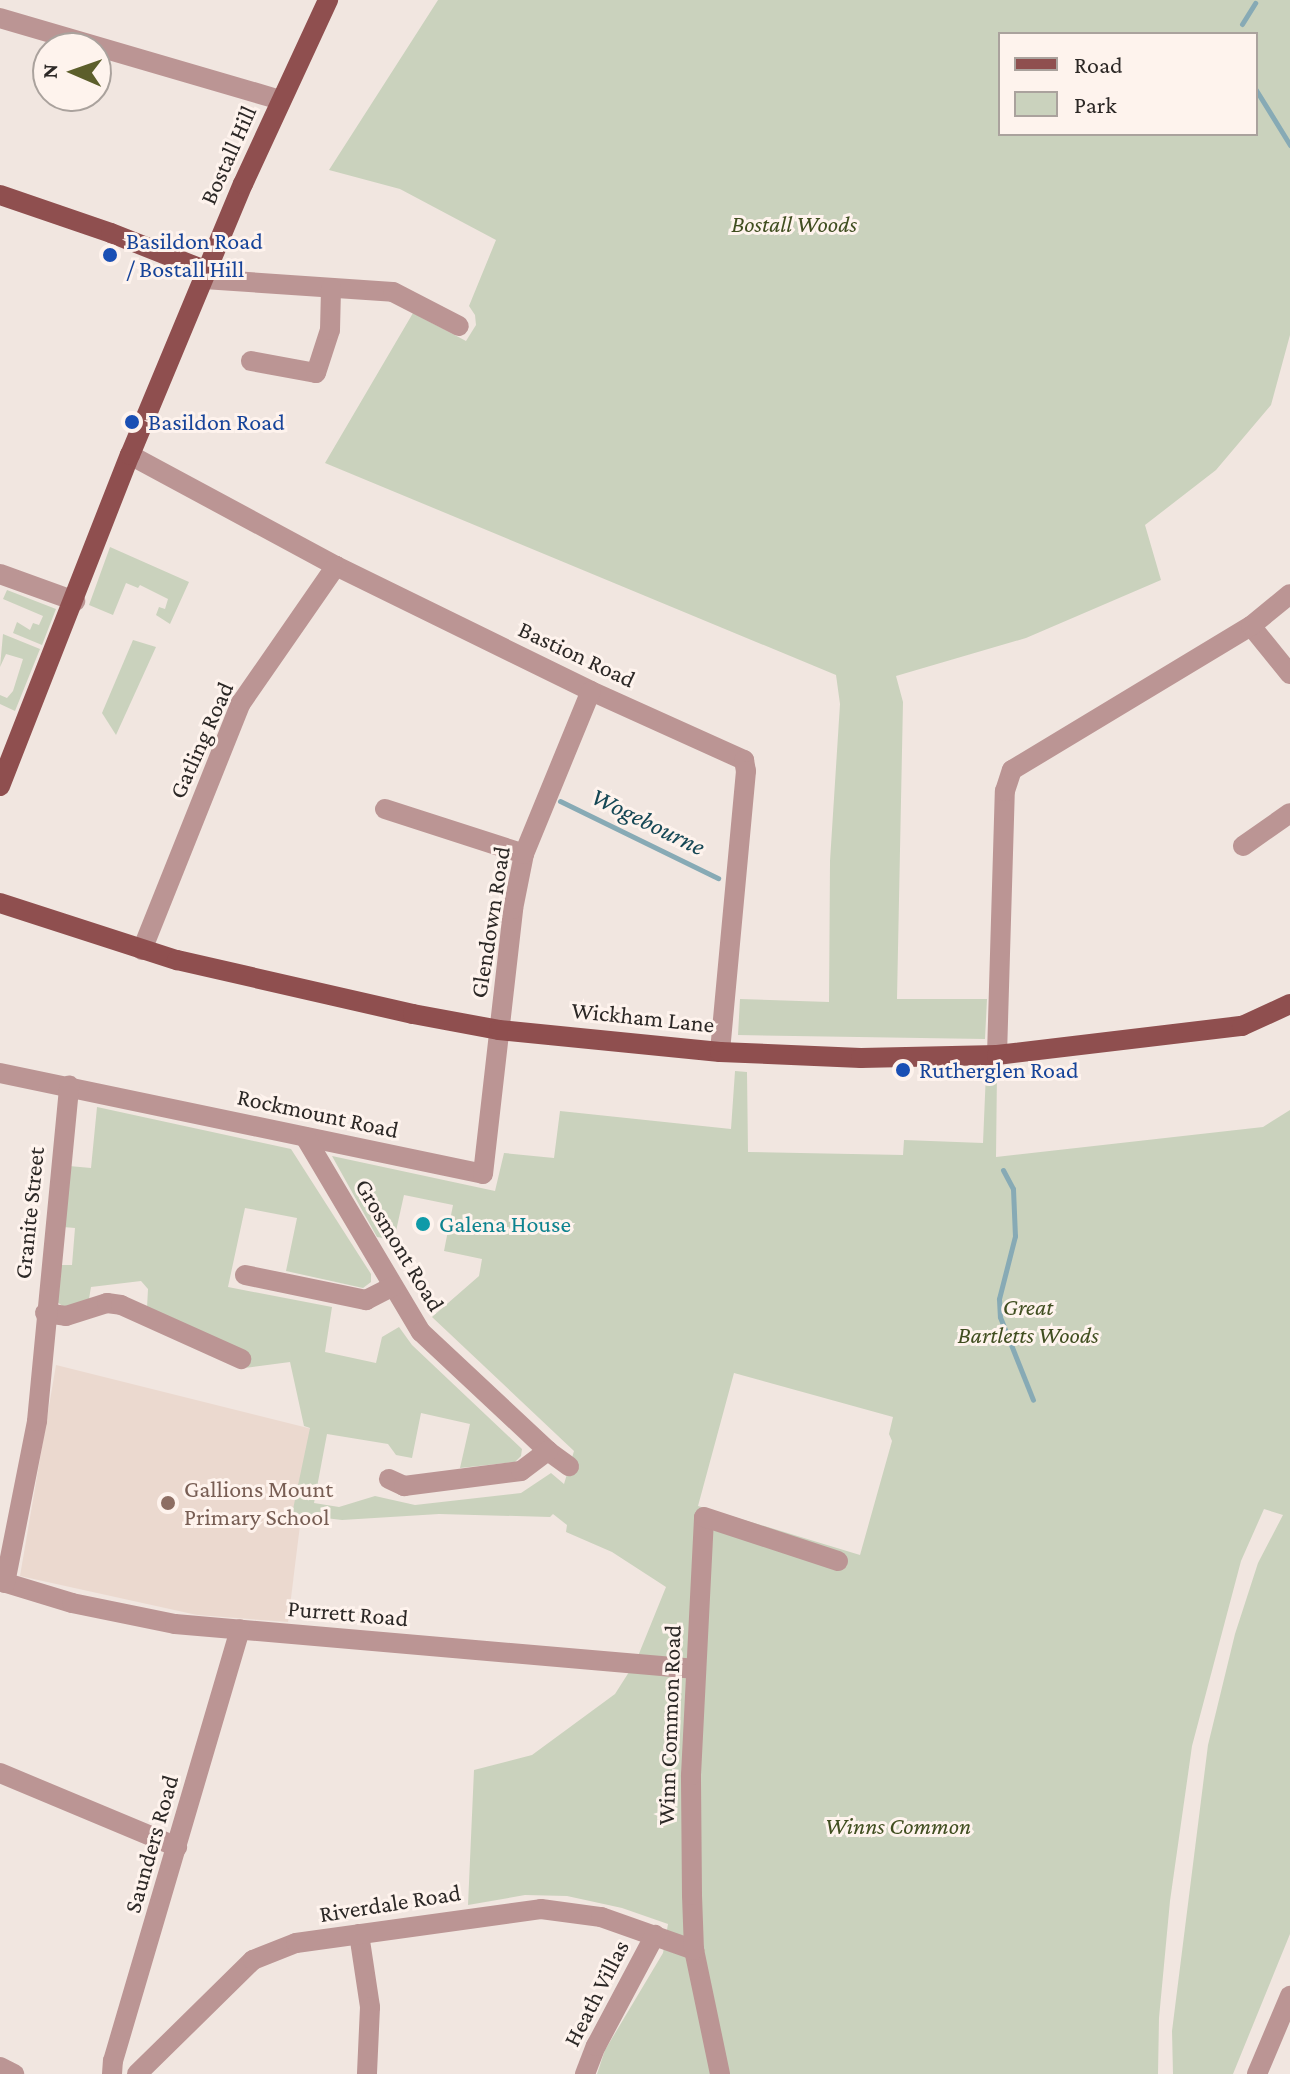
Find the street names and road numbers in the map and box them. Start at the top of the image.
street label: Bostall Hill [193,101,263,209]
street label: Bastion Road [514,614,640,694]
street label: Gatling Road [163,677,239,803]
street label: Glendown Road [464,844,516,1000]
street label: Wickham Lane [570,995,716,1039]
street label: Rockmount Road [235,1082,401,1144]
street label: Granite Street [8,1146,50,1280]
street label: Grosmont Road [349,1173,451,1317]
street label: Purrett Road [287,1593,409,1633]
street label: Winn Common Road [651,1624,687,1826]
street label: Saunders Road [118,1772,184,1916]
street label: Riverdale Road [317,1878,463,1928]
street label: Heath Villas [557,1935,635,2051]

